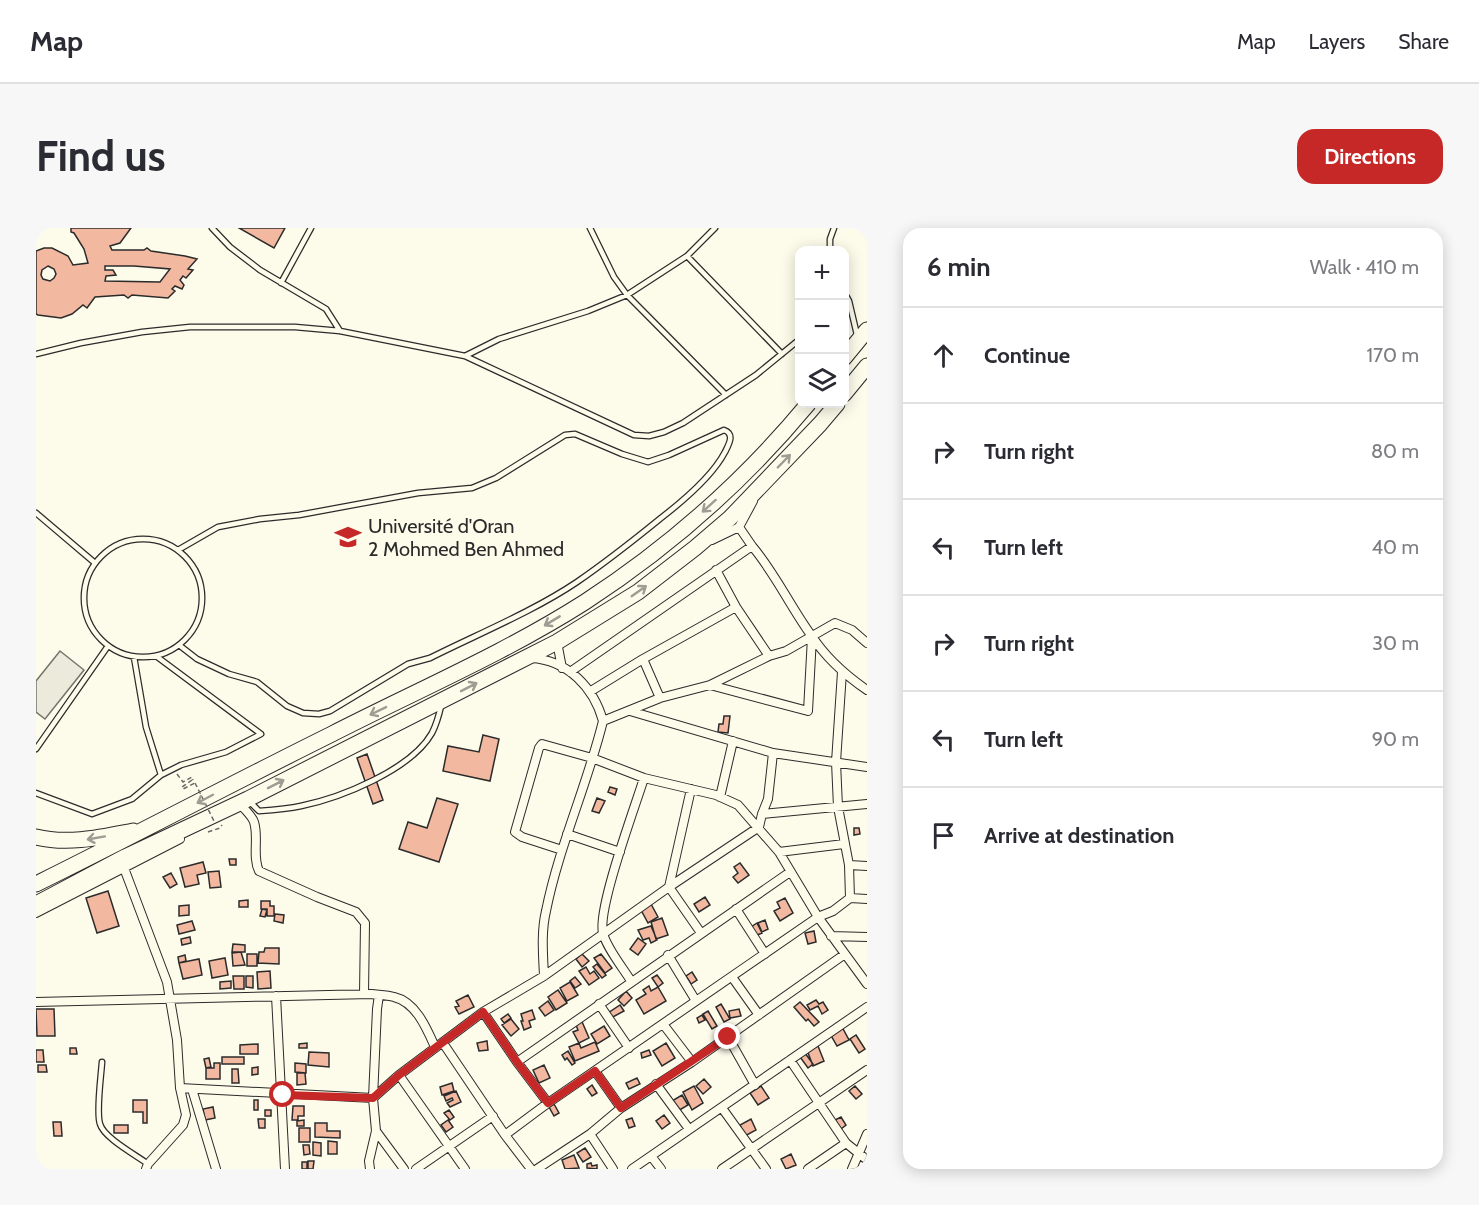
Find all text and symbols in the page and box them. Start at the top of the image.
text: Map [30,24,83,58]
text: Map [1237,29,1276,54]
text: Layers [1309,29,1365,54]
text: Share [1398,29,1449,54]
button: Directions [1297,129,1443,184]
text: Find us [36,130,165,182]
map controls [795,246,849,408]
button: + [795,246,849,300]
text: 6 min [927,251,991,283]
text: Walk · 410 m [1310,255,1419,279]
button: − [795,300,849,354]
icon: ahead [927,339,960,372]
text: Continue [984,342,1070,369]
text: 170 m [1367,343,1419,367]
button: layers [795,354,849,408]
icon: right [927,435,960,468]
text: Turn right [984,438,1074,465]
text: 80 m [1371,439,1419,463]
one-way arrow [776,454,791,469]
one-way arrow [701,499,716,513]
place label: Université d'Oran 2 Mohmed Ben Ahmed [368,514,564,561]
school or university icon: Université d'Oran 2 Mohmed Ben Ahmed [333,522,363,552]
icon: left [927,531,960,564]
text: Turn left [984,534,1063,561]
text: 40 m [1371,535,1419,559]
one-way arrow [630,585,646,597]
one-way arrow [544,615,561,627]
icon: right [927,627,960,660]
text: Turn right [984,630,1074,657]
text: 30 m [1372,631,1419,655]
one-way arrow [460,681,478,692]
one-way arrow [370,705,388,717]
icon: left [927,723,960,756]
text: Turn left [984,726,1063,753]
text: 90 m [1372,727,1419,751]
one-way arrow [267,778,285,789]
one-way arrow [197,793,214,805]
icon: arrive [927,819,960,852]
text: Arrive at destination [984,822,1174,849]
one-way arrow [87,832,106,843]
route end [714,1023,740,1049]
route start [269,1081,295,1107]

